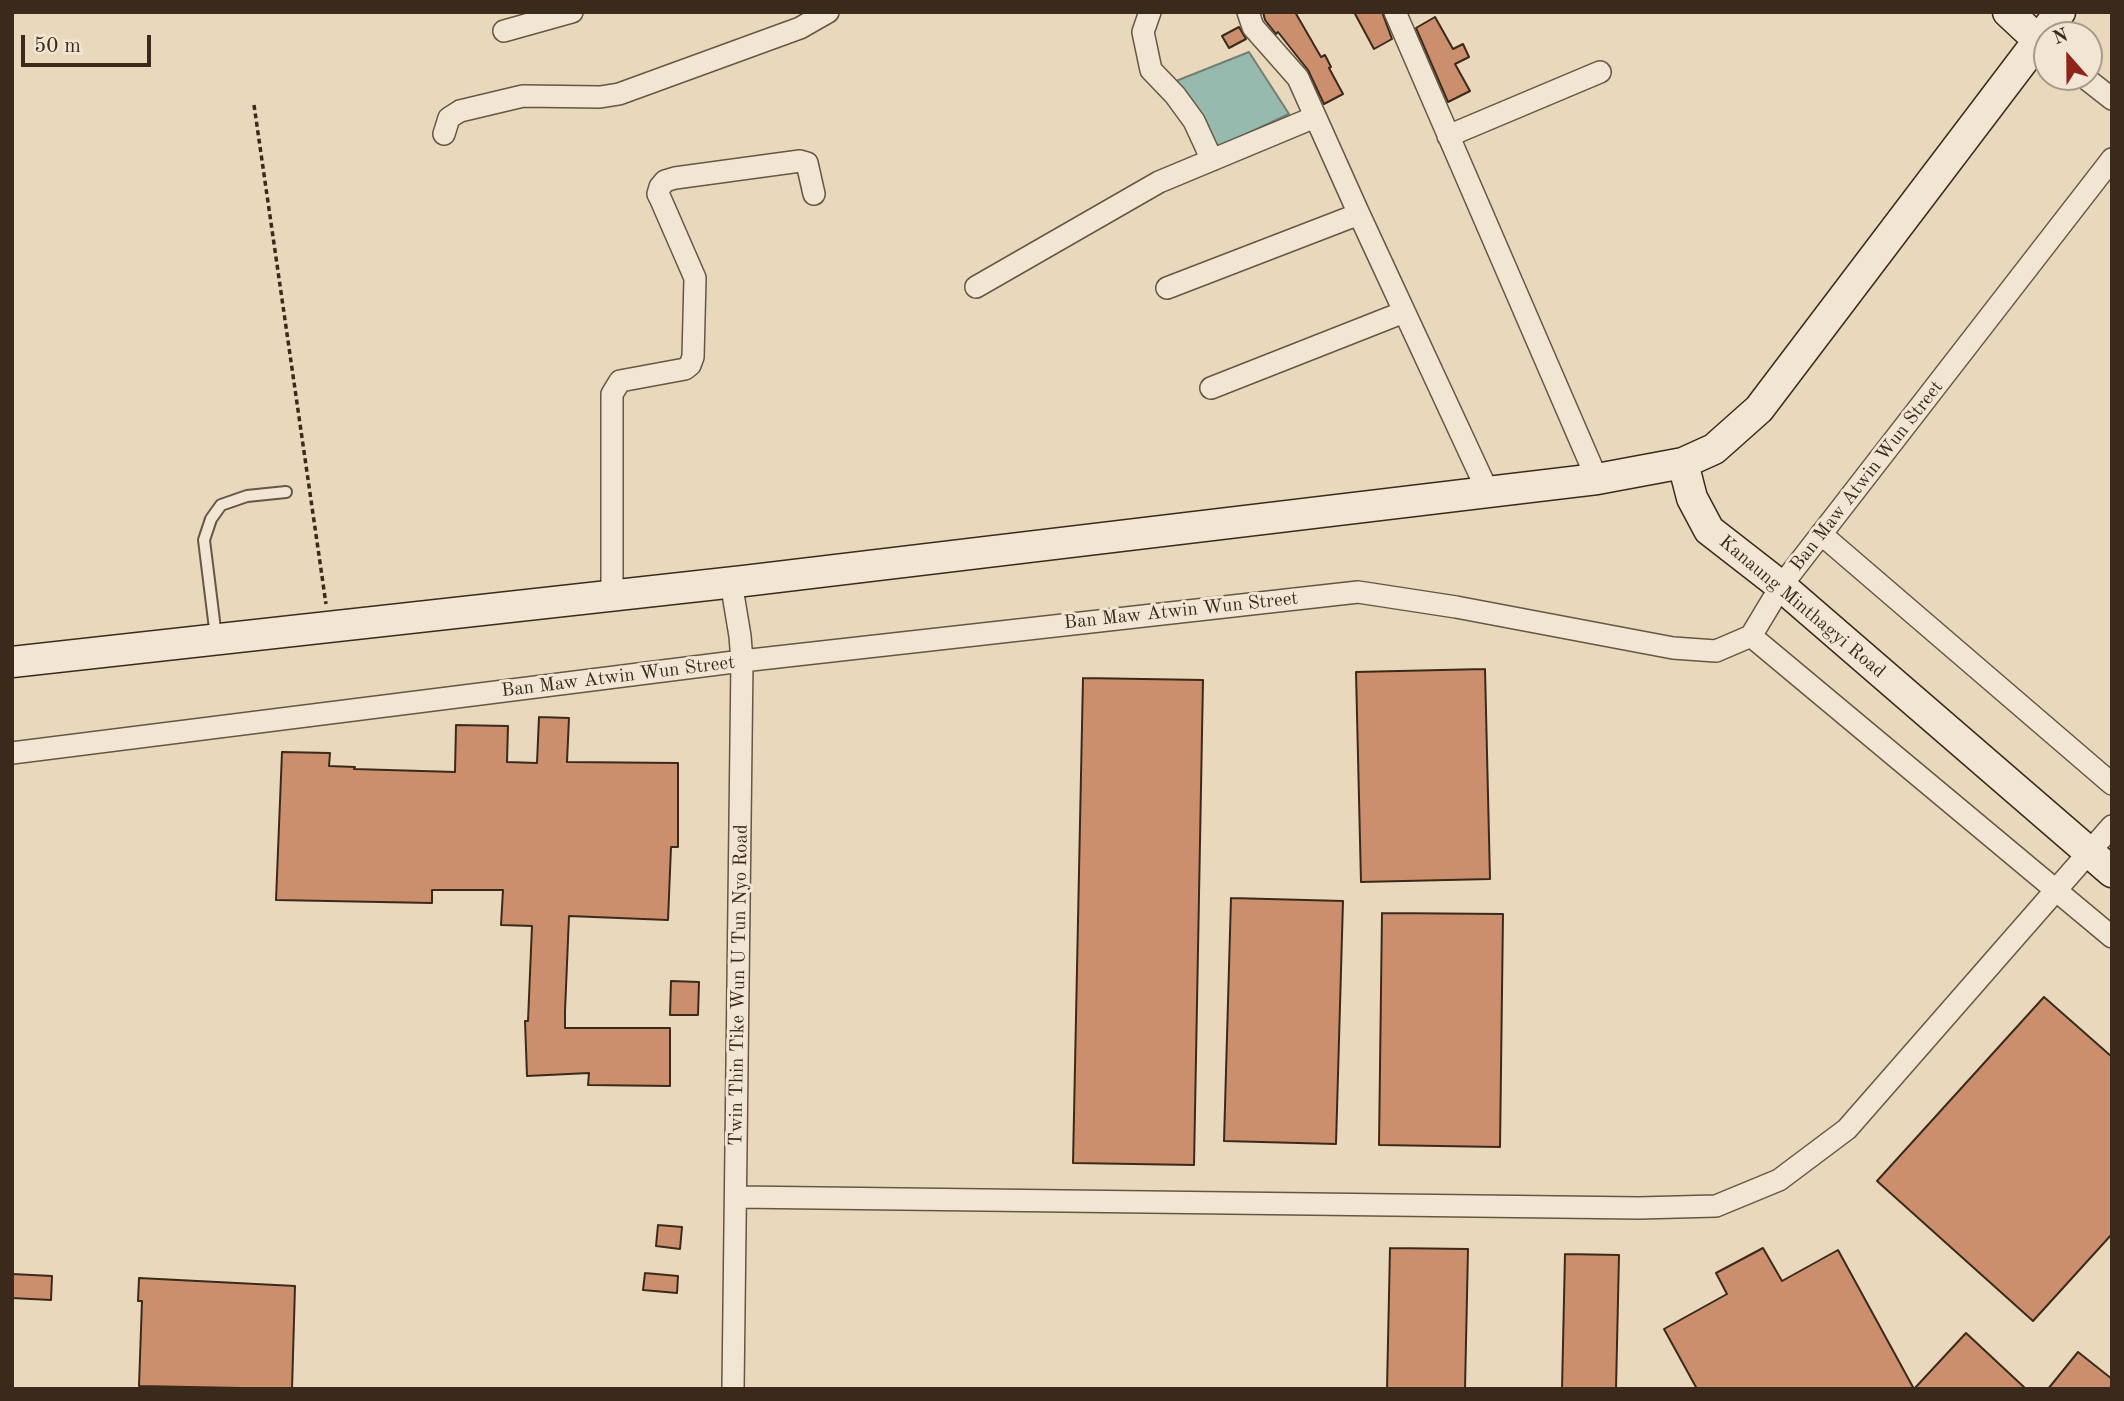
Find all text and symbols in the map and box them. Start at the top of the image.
scale bar [24,21,154,65]
north arrow [2033,21,2103,91]
text: N [2051,26,2071,49]
text: 50 m [34,36,81,57]
street label: Ban Maw Atwin Wun Street [1786,376,1948,576]
street label: Kanaung Minthagyi Road [1714,531,1890,683]
street label: Ban Maw Atwin Wun Street [1063,587,1299,635]
street label: Ban Maw Atwin Wun Street [500,651,736,703]
street label: Twin Thin Tike Wun U Tun Nyo Road [725,824,753,1146]

